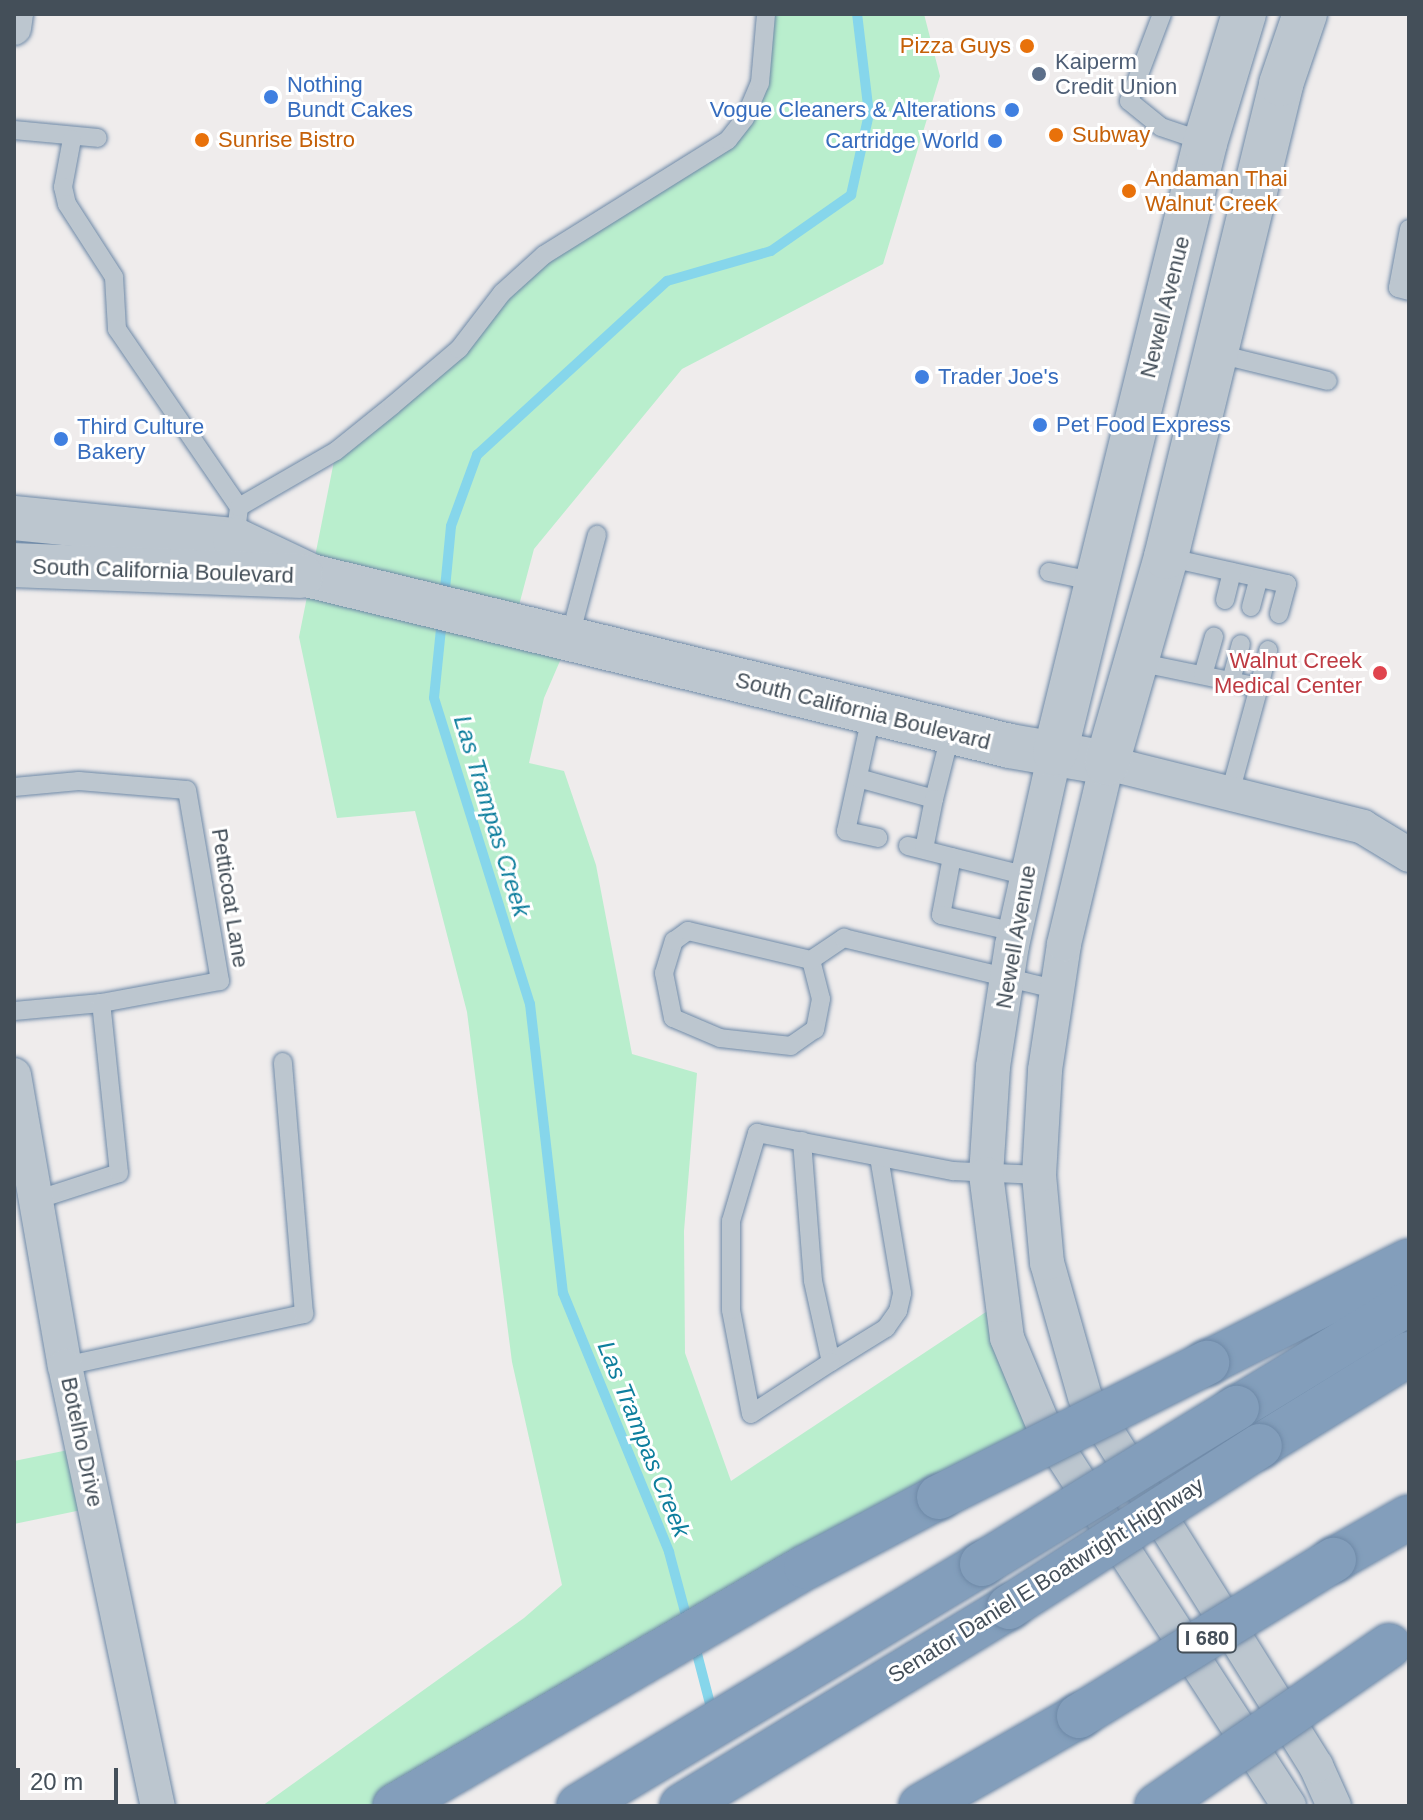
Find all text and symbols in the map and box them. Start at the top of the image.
place label: Pizza Guys [900,33,1011,59]
marker: Pizza Guys [1018,37,1036,55]
place label: Kaiperm Credit Union [1055,48,1177,100]
marker: Kaiperm Credit Union [1030,65,1048,83]
place label: Nothing Bundt Cakes [287,71,413,122]
marker: Nothing Bundt Cakes [262,88,280,106]
place label: Vogue Cleaners & Alterations [709,97,996,123]
marker: Vogue Cleaners & Alterations [1003,101,1021,119]
place label: Subway [1072,122,1150,148]
marker: Subway [1047,126,1065,144]
place label: Sunrise Bistro [218,127,355,153]
place label: Cartridge World [825,128,979,154]
marker: Sunrise Bistro [193,131,211,149]
marker: Cartridge World [986,132,1004,150]
place label: Andaman Thai Walnut Creek [1145,165,1288,216]
marker: Andaman Thai Walnut Creek [1120,182,1138,200]
street label: Newell Avenue [1134,233,1196,381]
place label: Trader Joe's [938,364,1059,390]
marker: Trader Joe's [913,368,931,386]
place label: Pet Food Express [1056,412,1231,438]
place label: Third Culture Bakery [77,413,204,464]
marker: Pet Food Express [1031,416,1049,434]
marker: Third Culture Bakery [52,430,70,448]
street label: South California Boulevard [32,553,294,589]
place label: Walnut Creek Medical Center [1214,647,1362,698]
marker: Walnut Creek Medical Center [1369,662,1391,684]
street label: South California Boulevard [733,667,993,755]
water label: Las Trampas Creek [448,712,536,920]
street label: Petticoat Lane [206,826,254,970]
street label: Newell Avenue [990,863,1042,1011]
water label: Las Trampas Creek [592,1337,696,1541]
street label: Botelho Drive [55,1375,109,1509]
street label: Senator Daniel E Boatwright Highway [883,1472,1209,1688]
road number: I 680 [1175,1622,1239,1654]
scale bar [20,1752,122,1802]
text: 20 m [30,1768,83,1795]

